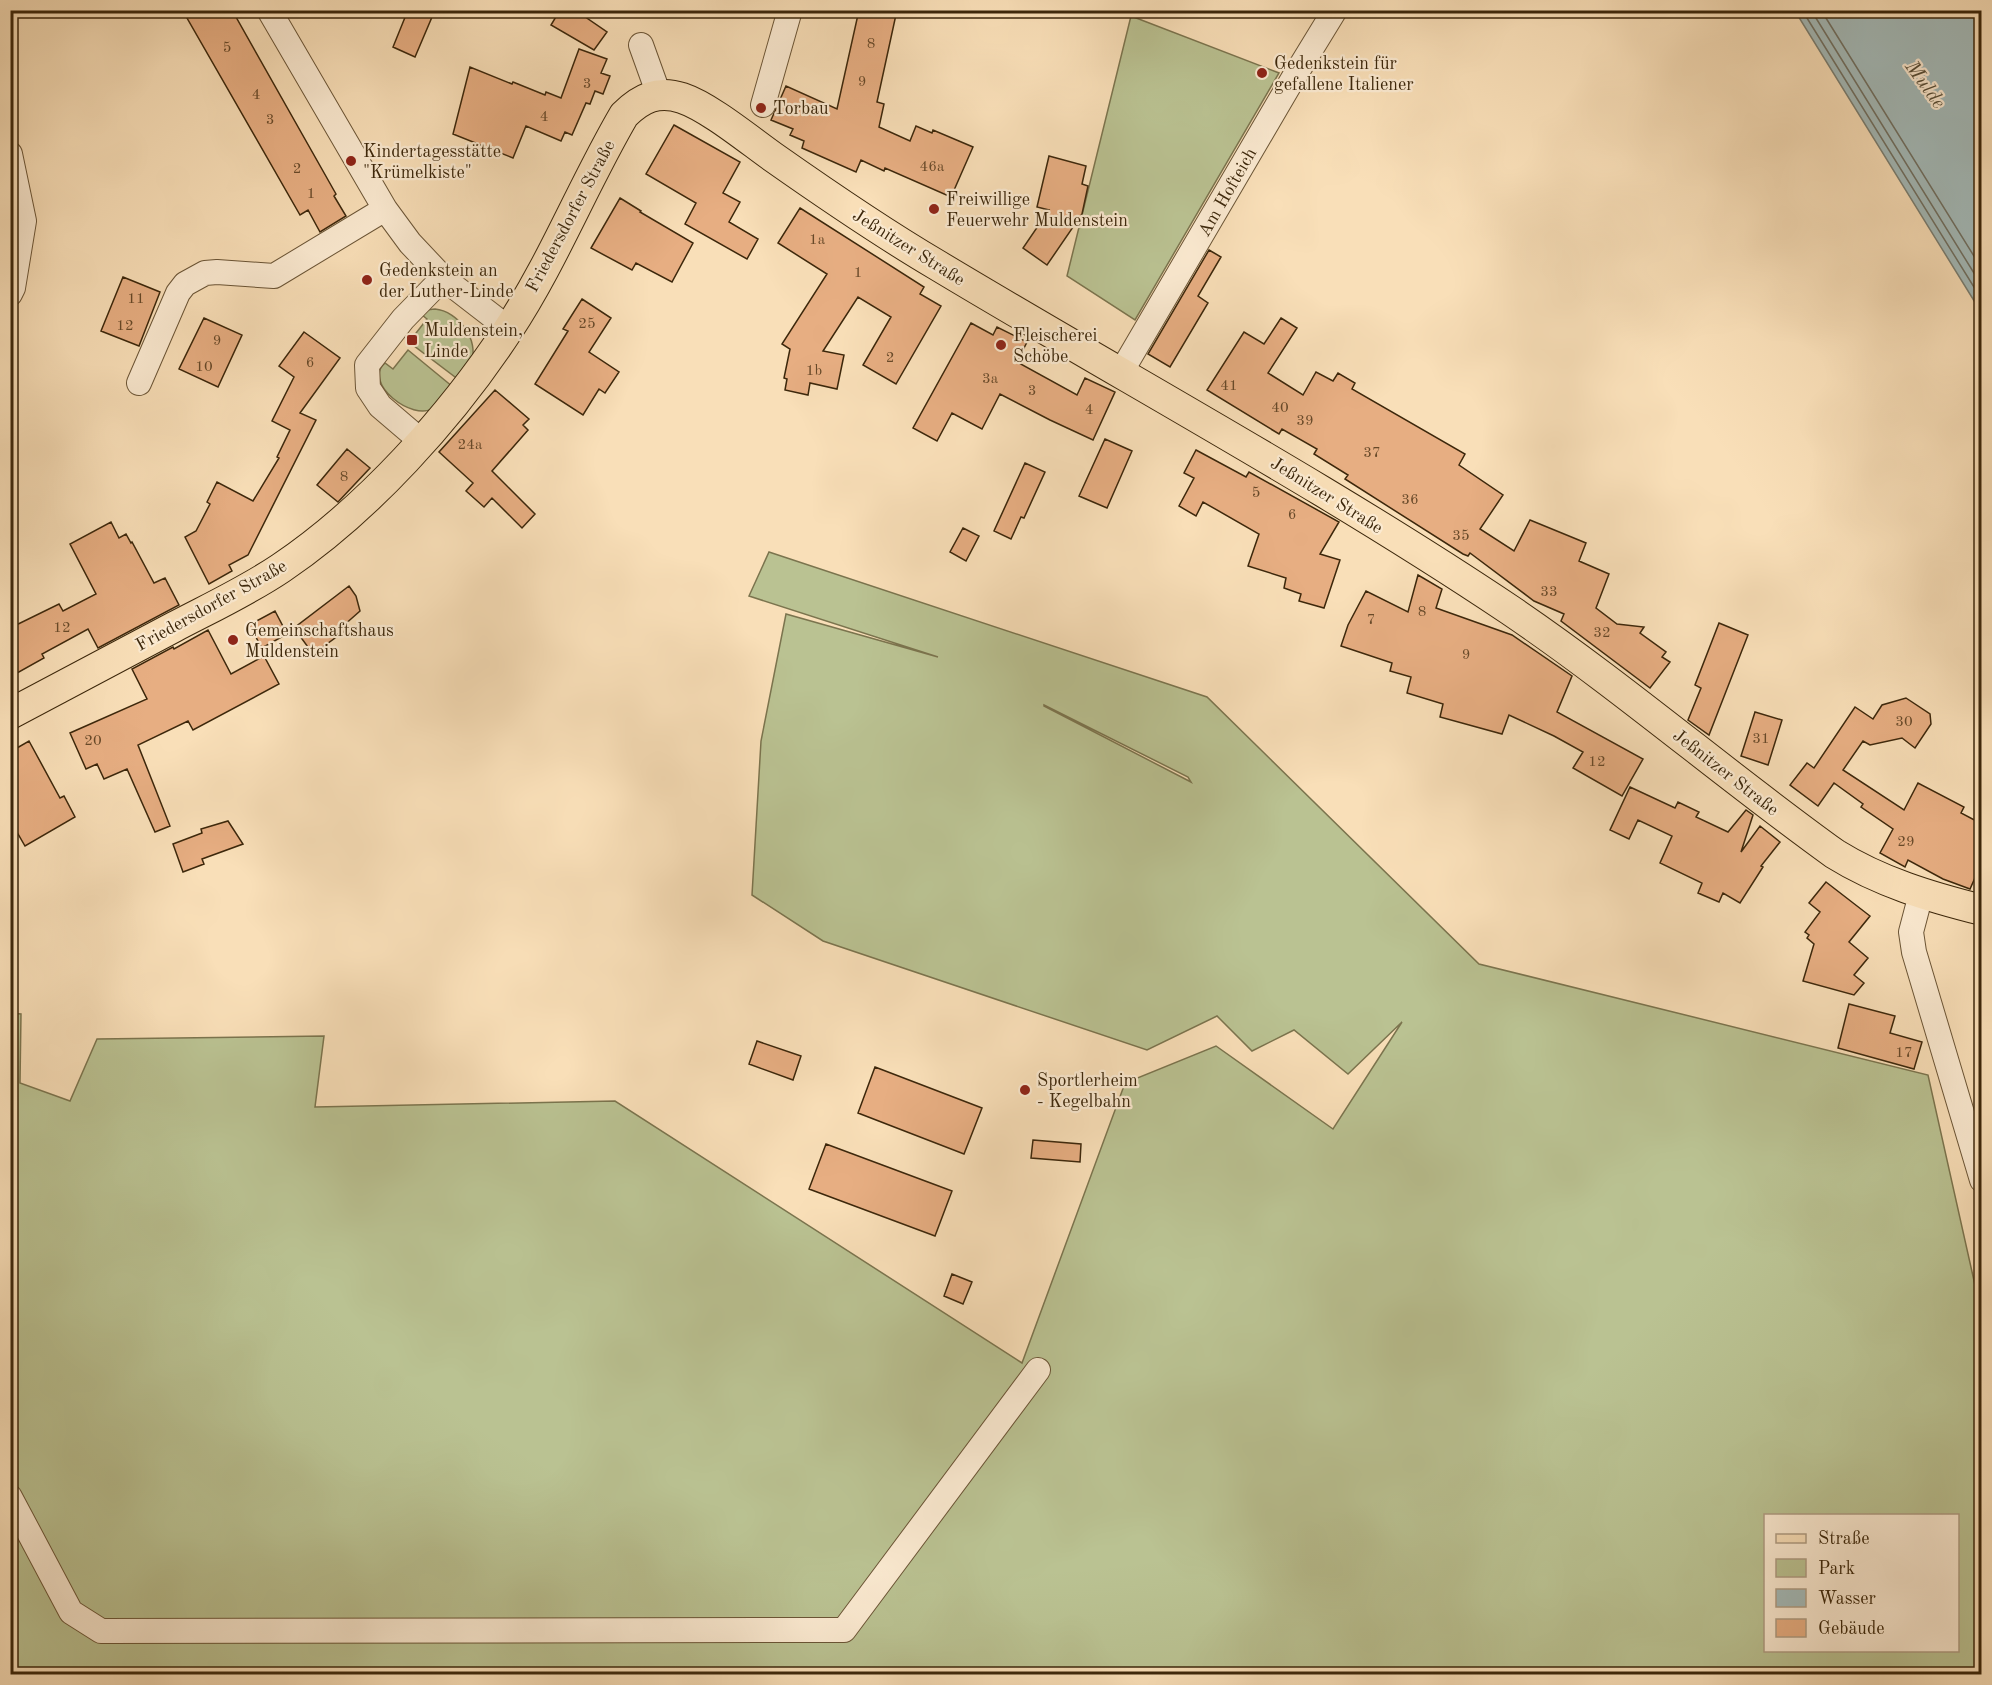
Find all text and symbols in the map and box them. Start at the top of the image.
house number: 8 [867,37,875,52]
house number: 5 [223,41,231,56]
place label: Gedenkstein für gefallene Italiener [1274,55,1414,94]
water label: Mulde [1900,57,1948,113]
marker: Gedenkstein für gefallene Italiener [1255,66,1269,80]
house number: 9 [858,75,866,90]
house number: 3 [583,77,591,92]
house number: 4 [252,88,260,103]
place label: Torbau [773,100,829,118]
marker: Torbau [754,101,768,115]
house number: 4 [540,110,548,125]
house number: 3 [266,113,274,128]
street label: Friedersdorfer Straße [523,137,619,295]
place label: Kindertagesstätte "Krümelkiste" [363,143,501,182]
street label: Am Hofteich [1195,145,1261,240]
marker: Kindertagesstätte "Krümelkiste" [344,154,358,168]
house number: 46a [920,160,945,175]
house number: 2 [293,162,301,177]
house number: 1 [307,187,315,202]
place label: Freiwillige Feuerwehr Muldenstein [946,191,1128,230]
marker: Freiwillige Feuerwehr Muldenstein [927,202,941,216]
street label: Jeßnitzer Straße [849,206,968,290]
house number: 1a [809,233,826,248]
place label: Gedenkstein an der Luther-Linde [379,262,514,301]
house number: 1 [854,266,862,281]
marker: Gedenkstein an der Luther-Linde [360,273,374,287]
house number: 11 [127,292,145,307]
house number: 25 [578,317,596,332]
house number: 12 [116,319,134,334]
place label: Muldenstein, Linde [424,322,523,361]
place label: Fleischerei Schöbe [1013,327,1098,366]
marker: Muldenstein, Linde [405,333,419,347]
house number: 9 [213,334,221,349]
marker: Fleischerei Schöbe [994,338,1008,352]
house number: 2 [886,351,894,366]
house number: 6 [306,356,314,371]
house number: 10 [195,360,213,375]
house number: 1b [806,364,822,379]
house number: 3a [982,372,999,387]
house number: 41 [1220,379,1238,394]
house number: 3 [1028,384,1036,399]
house number: 40 [1271,401,1289,416]
house number: 4 [1085,403,1093,418]
house number: 39 [1296,414,1314,429]
house number: 24a [458,438,483,453]
house number: 37 [1363,446,1381,461]
street label: Jeßnitzer Straße [1267,454,1386,538]
house number: 8 [340,470,348,485]
house number: 5 [1252,486,1260,501]
house number: 36 [1401,493,1419,508]
house number: 6 [1288,508,1296,523]
house number: 35 [1452,529,1470,544]
street label: Friedersdorfer Straße [133,557,290,655]
house number: 33 [1540,585,1558,600]
house number: 8 [1418,605,1426,620]
house number: 7 [1367,613,1375,628]
house number: 12 [53,621,71,636]
place label: Gemeinschaftshaus Muldenstein [245,622,394,661]
house number: 32 [1593,626,1611,641]
marker: Gemeinschaftshaus Muldenstein [226,633,240,647]
house number: 9 [1462,648,1470,663]
house number: 30 [1895,715,1913,730]
street label: Jeßnitzer Straße [1669,726,1782,819]
house number: 31 [1752,732,1770,747]
house number: 20 [84,734,102,749]
house number: 12 [1588,755,1606,770]
house number: 29 [1897,835,1915,850]
house number: 17 [1895,1046,1913,1061]
place label: Sportlerheim - Kegelbahn [1037,1072,1138,1111]
marker: Sportlerheim - Kegelbahn [1018,1083,1032,1097]
legend [1764,1514,1959,1652]
text: Straße [1818,1530,1869,1548]
text: Park [1818,1560,1855,1578]
text: Wasser [1818,1590,1877,1608]
text: Gebäude [1818,1620,1885,1638]

